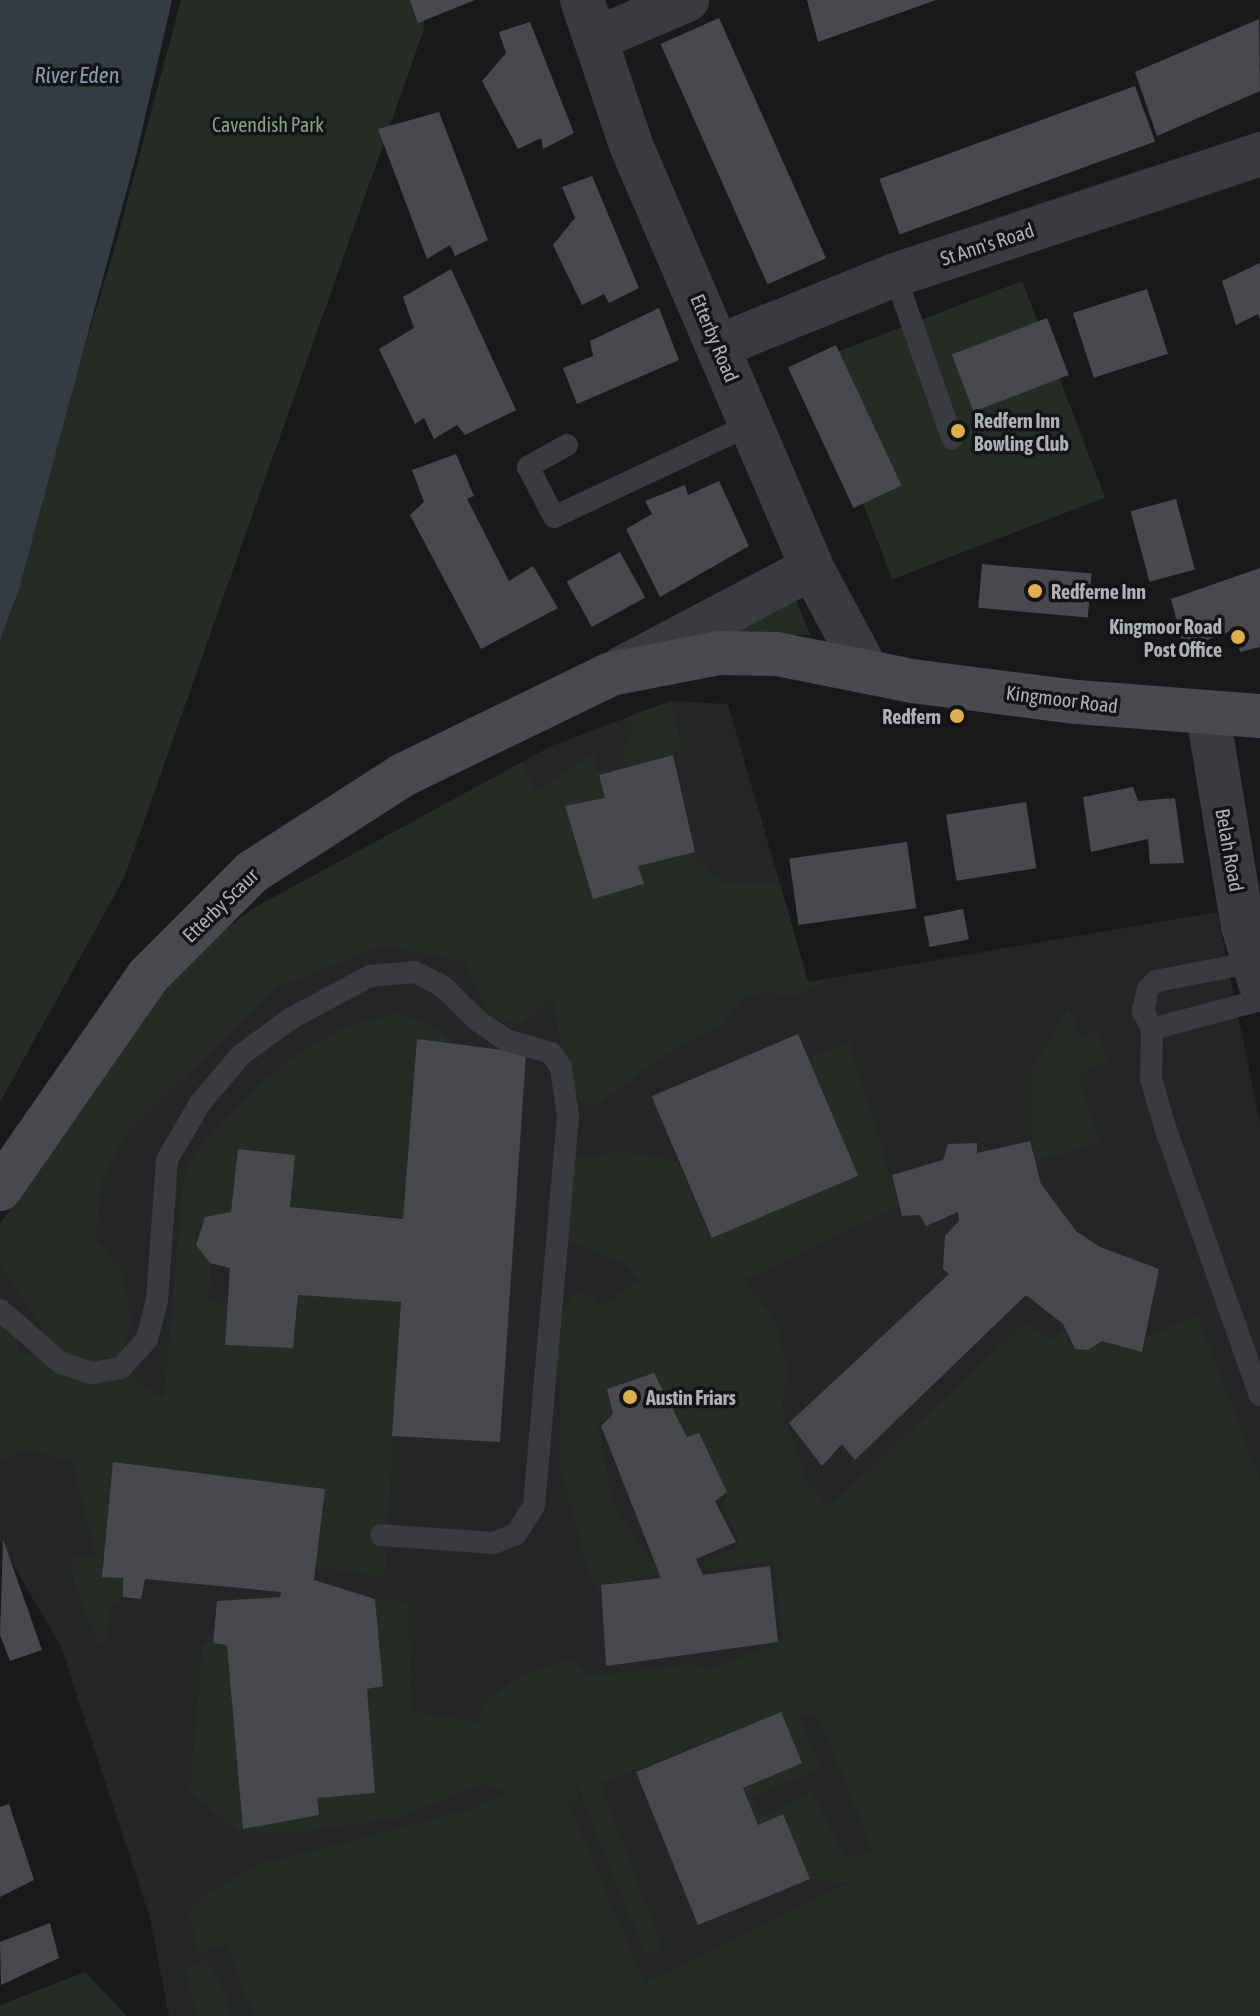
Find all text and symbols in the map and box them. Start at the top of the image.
water label: River Eden [35,63,119,89]
park label: Cavendish Park [212,112,324,136]
street label: St Ann's Road [937,218,1037,270]
street label: Etterby Road [686,290,744,386]
place label: Redfern Inn Bowling Club [974,408,1069,455]
marker: Redfern Inn Bowling Club [949,422,967,440]
place label: Redferne Inn [1051,579,1146,603]
marker: Redferne Inn [1026,582,1044,600]
place label: Kingmoor Road Post Office [1109,614,1222,661]
marker: Kingmoor Road Post Office [1229,628,1247,646]
street label: Kingmoor Road [1005,680,1119,718]
place label: Redfern [882,704,941,728]
marker: Redfern [948,707,966,725]
street label: Belah Road [1211,807,1249,893]
street label: Etterby Scaur [177,863,263,947]
place label: Austin Friars [646,1385,736,1409]
marker: Austin Friars [621,1388,639,1406]

